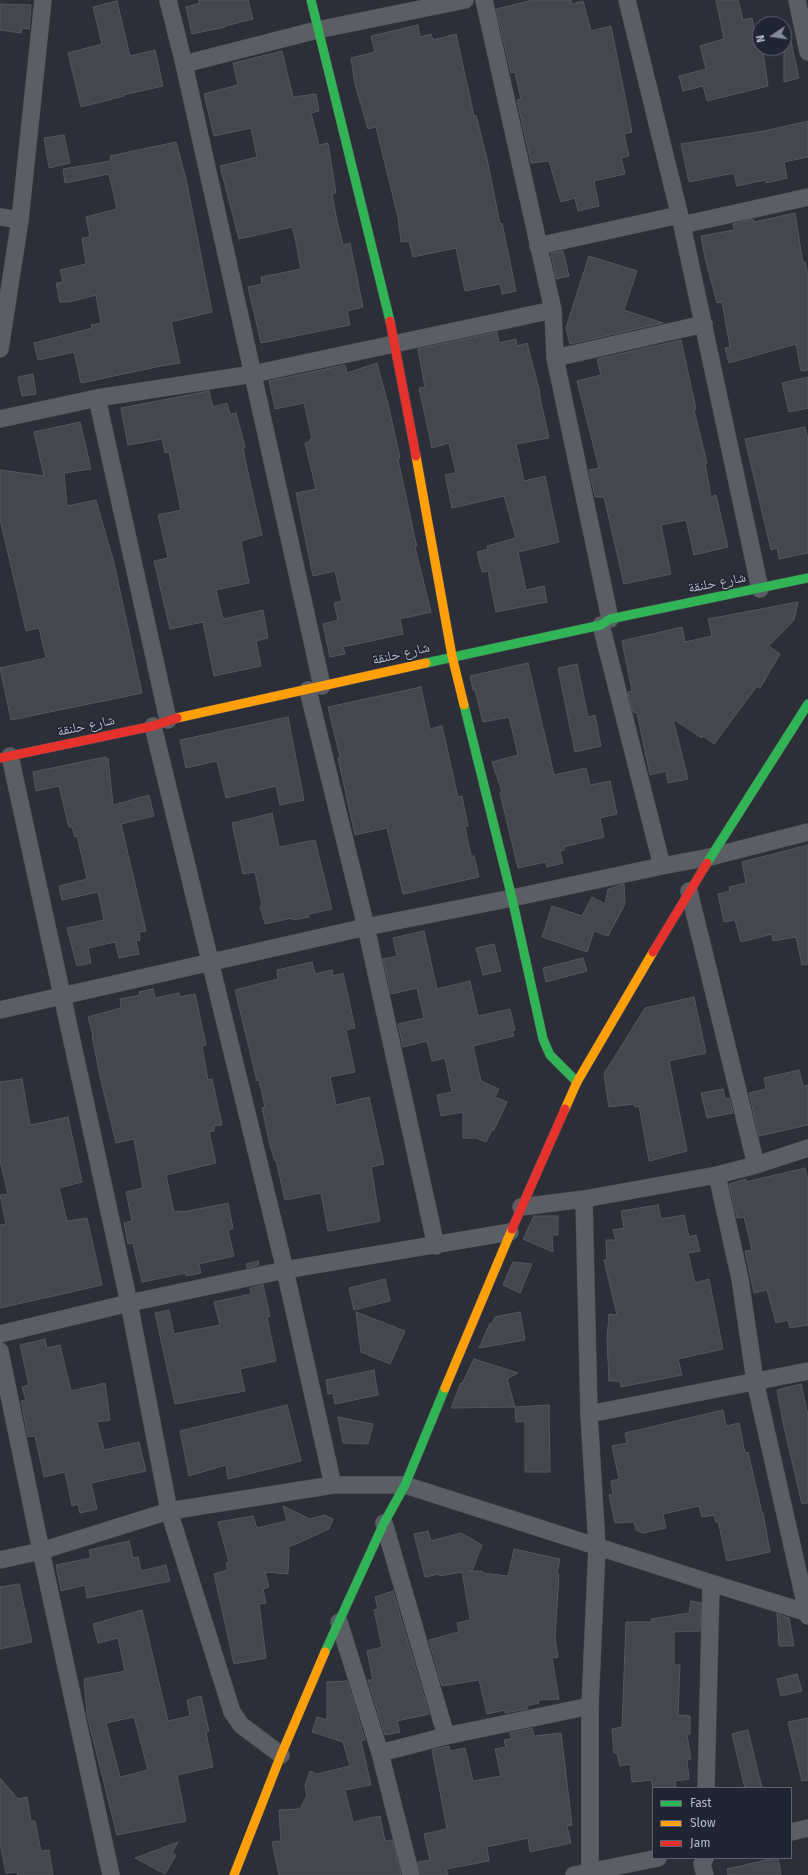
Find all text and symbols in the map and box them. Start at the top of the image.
north arrow [752,16,792,56]
text: N [754,34,768,44]
street label: شارع حلنقة [687,569,747,597]
street label: شارع حلنقة [371,639,431,669]
street label: شارع حلنقة [56,712,116,740]
legend [652,1787,792,1859]
text: Fast [690,1796,712,1810]
text: Slow [690,1816,716,1830]
text: Jam [690,1836,710,1850]

